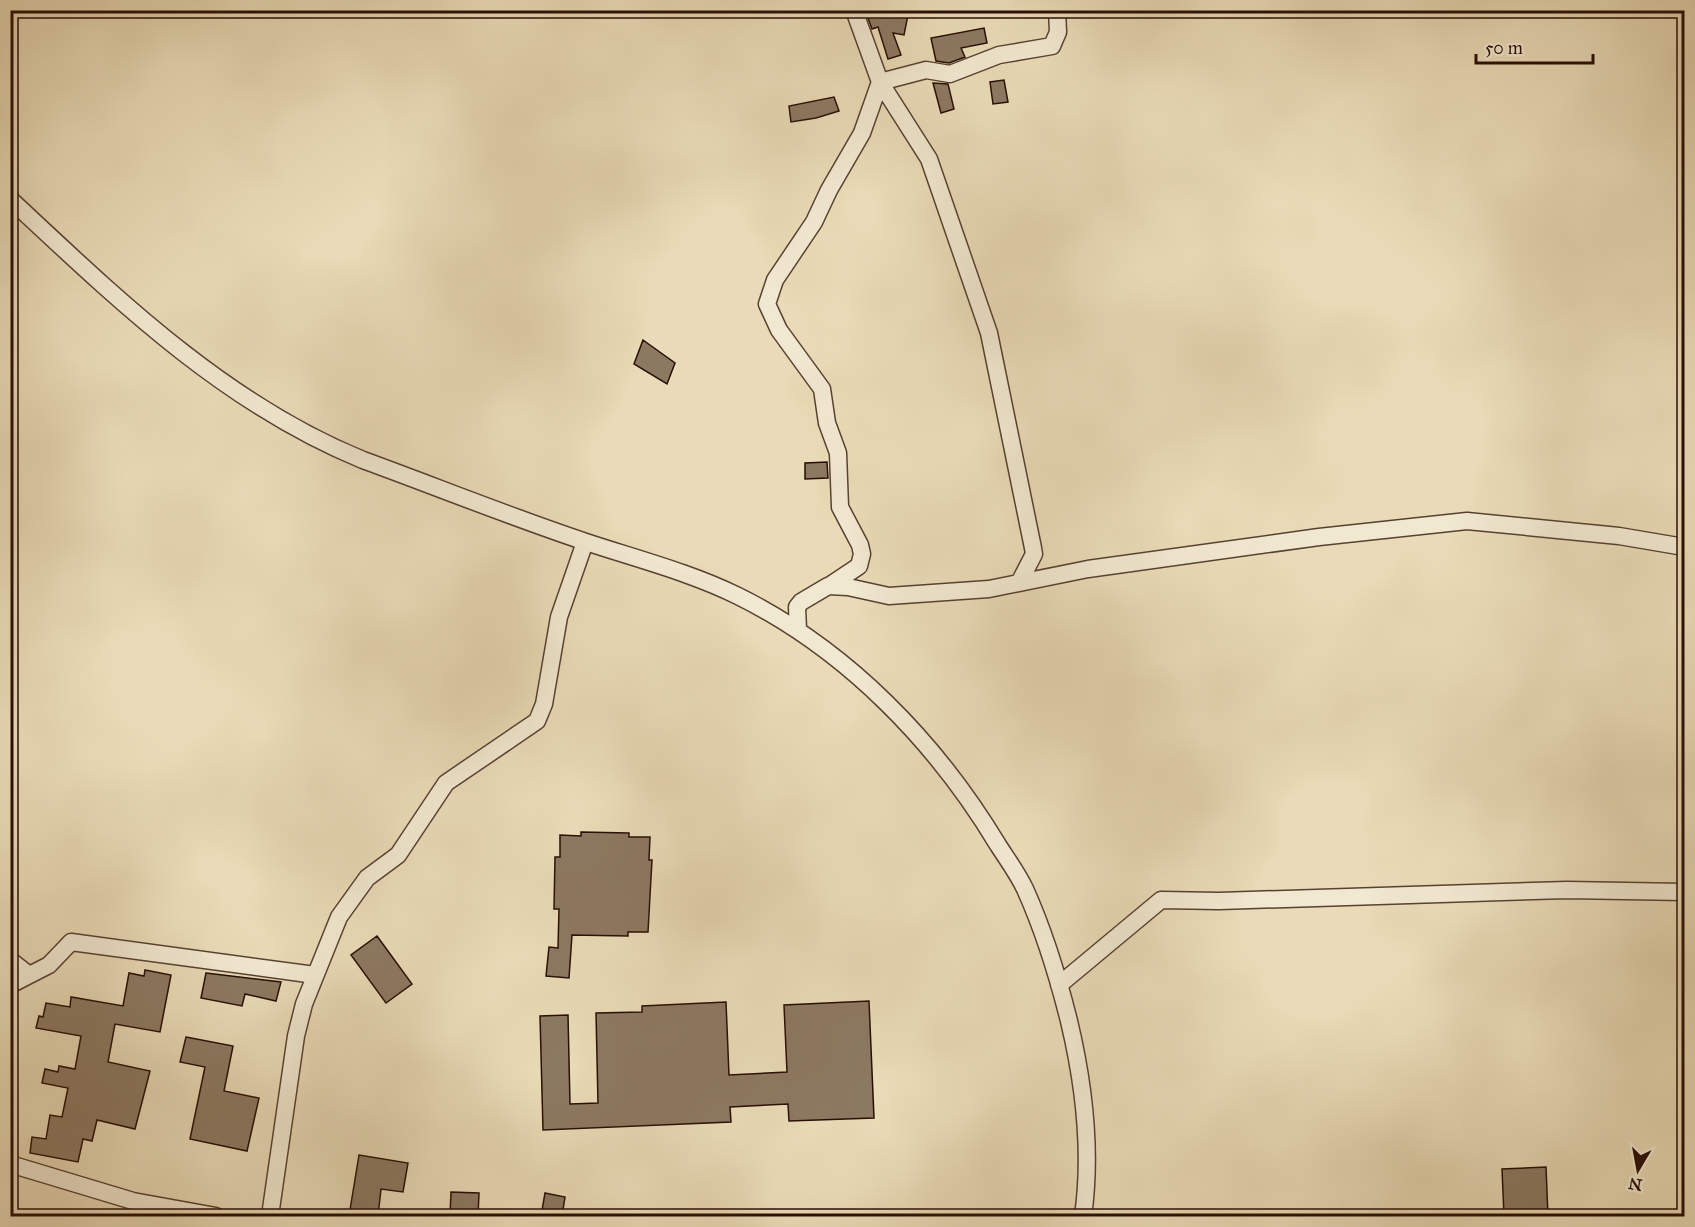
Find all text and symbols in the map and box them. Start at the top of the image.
scale bar [1476,27,1593,65]
text: 50 m [1485,37,1523,59]
north arrow [1608,1140,1668,1200]
text: N [1627,1174,1644,1195]

